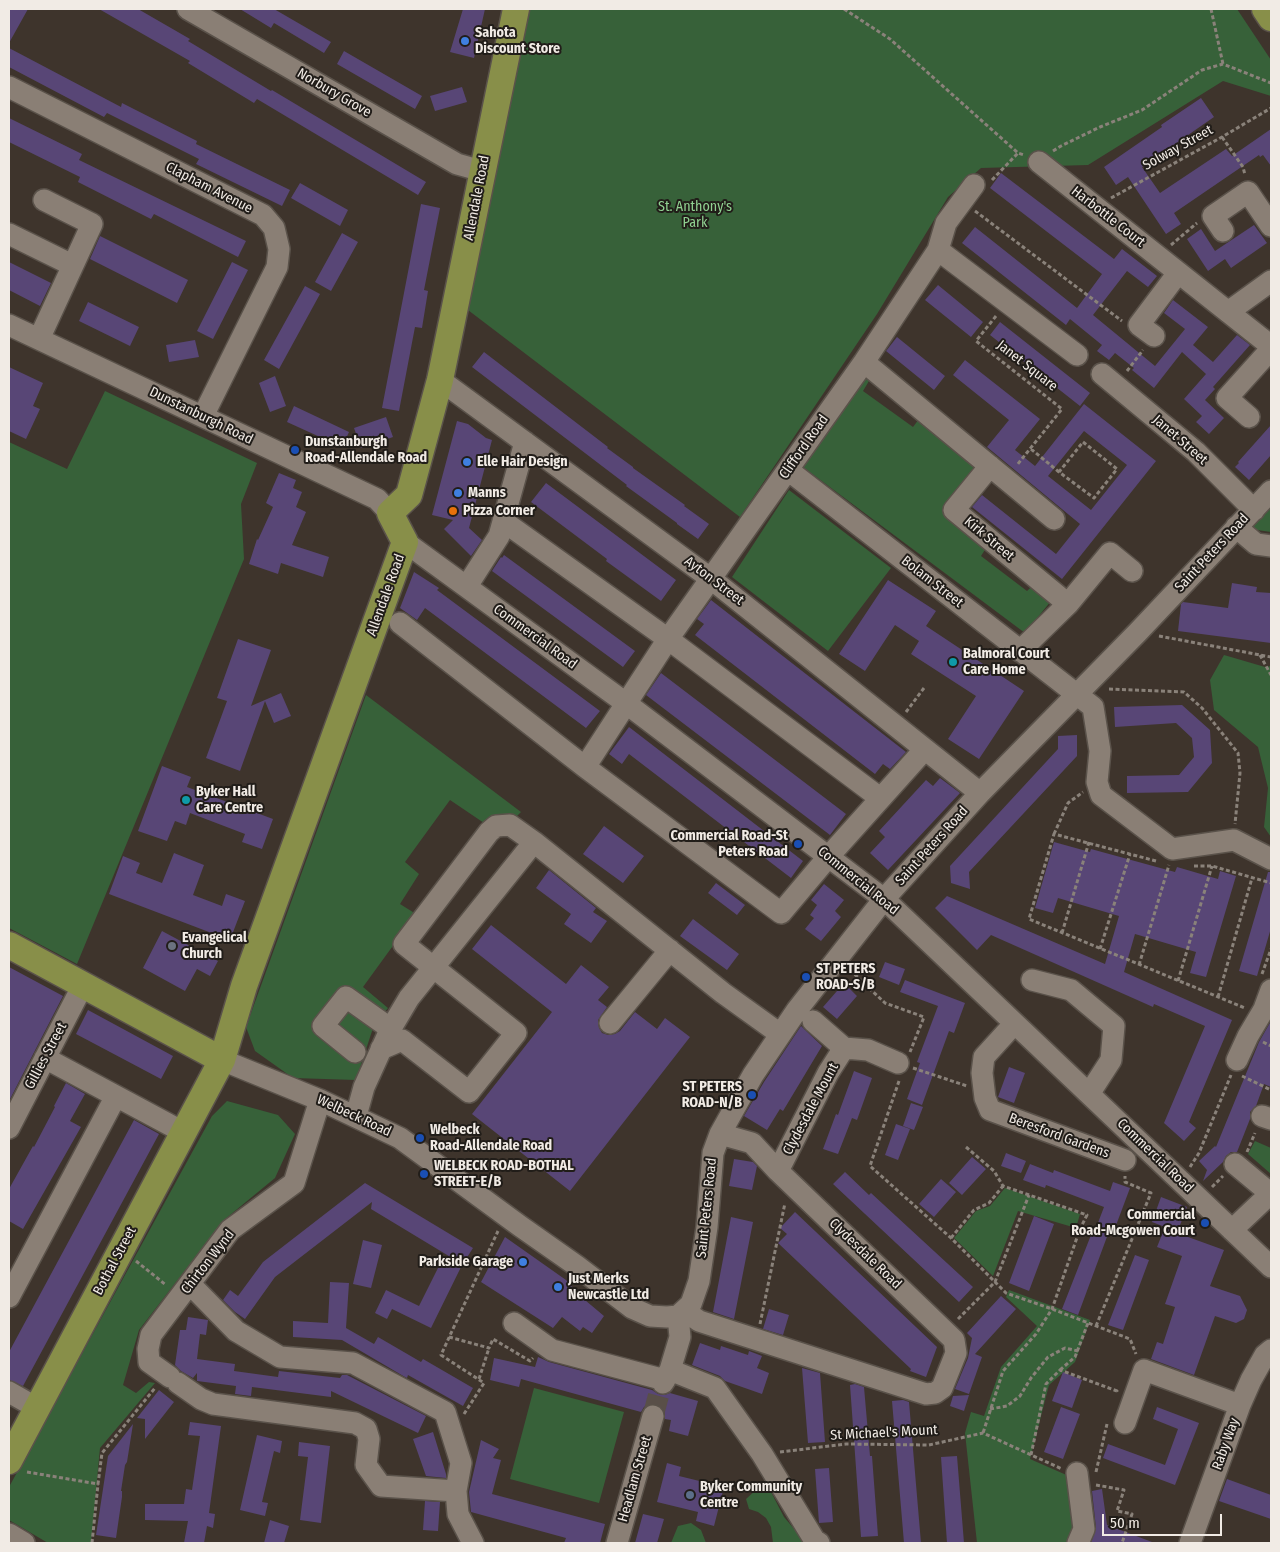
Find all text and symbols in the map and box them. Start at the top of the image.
place label: Sahota Discount Store [475,25,560,58]
marker: Sahota Discount Store [459,35,471,47]
street label: Norbury Grove [294,65,374,121]
street label: Solway Street [1140,122,1216,174]
street label: Allendale Road [461,154,493,242]
street label: Clapham Avenue [163,159,255,217]
street label: Harbottle Court [1068,183,1148,251]
park label: St. Anthony's Park [658,199,732,232]
street label: Janet Square [993,337,1061,395]
street label: Dunstanburgh Road [146,384,256,448]
street label: Clifford Road [776,412,832,482]
street label: Janet Street [1149,412,1211,468]
place label: Dunstanburgh Road-Allendale Road [305,434,427,467]
marker: Dunstanburgh Road-Allendale Road [289,444,301,456]
place label: Elle Hair Design [477,454,568,470]
marker: Elle Hair Design [461,456,473,468]
place label: Manns [468,485,506,501]
marker: Manns [452,487,464,499]
place label: Pizza Corner [463,503,535,519]
marker: Pizza Corner [447,505,459,517]
street label: Saint Peters Road [1172,510,1252,596]
street label: Kirk Street [961,513,1017,565]
street label: Allendale Road [363,552,409,638]
street label: Ayton Street [681,553,747,609]
street label: Bolam Street [898,553,966,611]
street label: Commercial Road [490,601,580,673]
place label: Balmoral Court Care Home [963,646,1050,679]
marker: Balmoral Court Care Home [947,656,959,668]
place label: Byker Hall Care Centre [196,784,263,816]
marker: Byker Hall Care Centre [180,794,192,806]
street label: Saint Peters Road [892,803,972,889]
place label: Commercial Road-St Peters Road [670,828,788,860]
marker: Commercial Road-St Peters Road [792,838,804,850]
street label: Commercial Road [814,843,902,919]
place label: Evangelical Church [182,930,247,962]
marker: Evangelical Church [166,940,178,952]
place label: ST PETERS ROAD-S/B [816,961,875,994]
marker: ST PETERS ROAD-S/B [800,971,812,983]
street label: Gillies Street [21,1020,71,1092]
street label: Clydesdale Mount [780,1060,842,1158]
place label: ST PETERS ROAD-N/B [682,1079,742,1112]
marker: ST PETERS ROAD-N/B [746,1089,758,1101]
street label: Welbeck Road [314,1091,394,1141]
street label: Beresford Gardens [1006,1110,1112,1162]
street label: Commercial Road [1113,1115,1197,1197]
place label: Welbeck Road-Allendale Road [430,1122,552,1154]
marker: Welbeck Road-Allendale Road [414,1132,426,1144]
street label: Saint Peters Road [693,1157,721,1259]
place label: WELBECK ROAD-BOTHAL STREET-E/B [434,1158,574,1190]
marker: WELBECK ROAD-BOTHAL STREET-E/B [418,1168,430,1180]
place label: Commercial Road-Mcgowen Court [1071,1207,1195,1240]
street label: Clydesdale Road [825,1215,905,1293]
marker: Commercial Road-Mcgowen Court [1199,1217,1211,1229]
street label: Bothal Street [90,1224,140,1298]
street label: Chirton Wynd [178,1227,238,1297]
place label: Parkside Garage [419,1254,513,1270]
marker: Parkside Garage [517,1256,529,1268]
place label: Just Merks Newcastle Ltd [568,1271,649,1304]
marker: Just Merks Newcastle Ltd [552,1281,564,1293]
street label: Raby Way [1209,1416,1243,1472]
street label: St Michael's Mount [830,1422,938,1444]
street label: Headlam Street [615,1434,655,1524]
place label: Byker Community Centre [700,1479,802,1511]
marker: Byker Community Centre [684,1489,696,1501]
scale bar [1105,1504,1225,1536]
text: 50 m [1110,1514,1140,1532]

